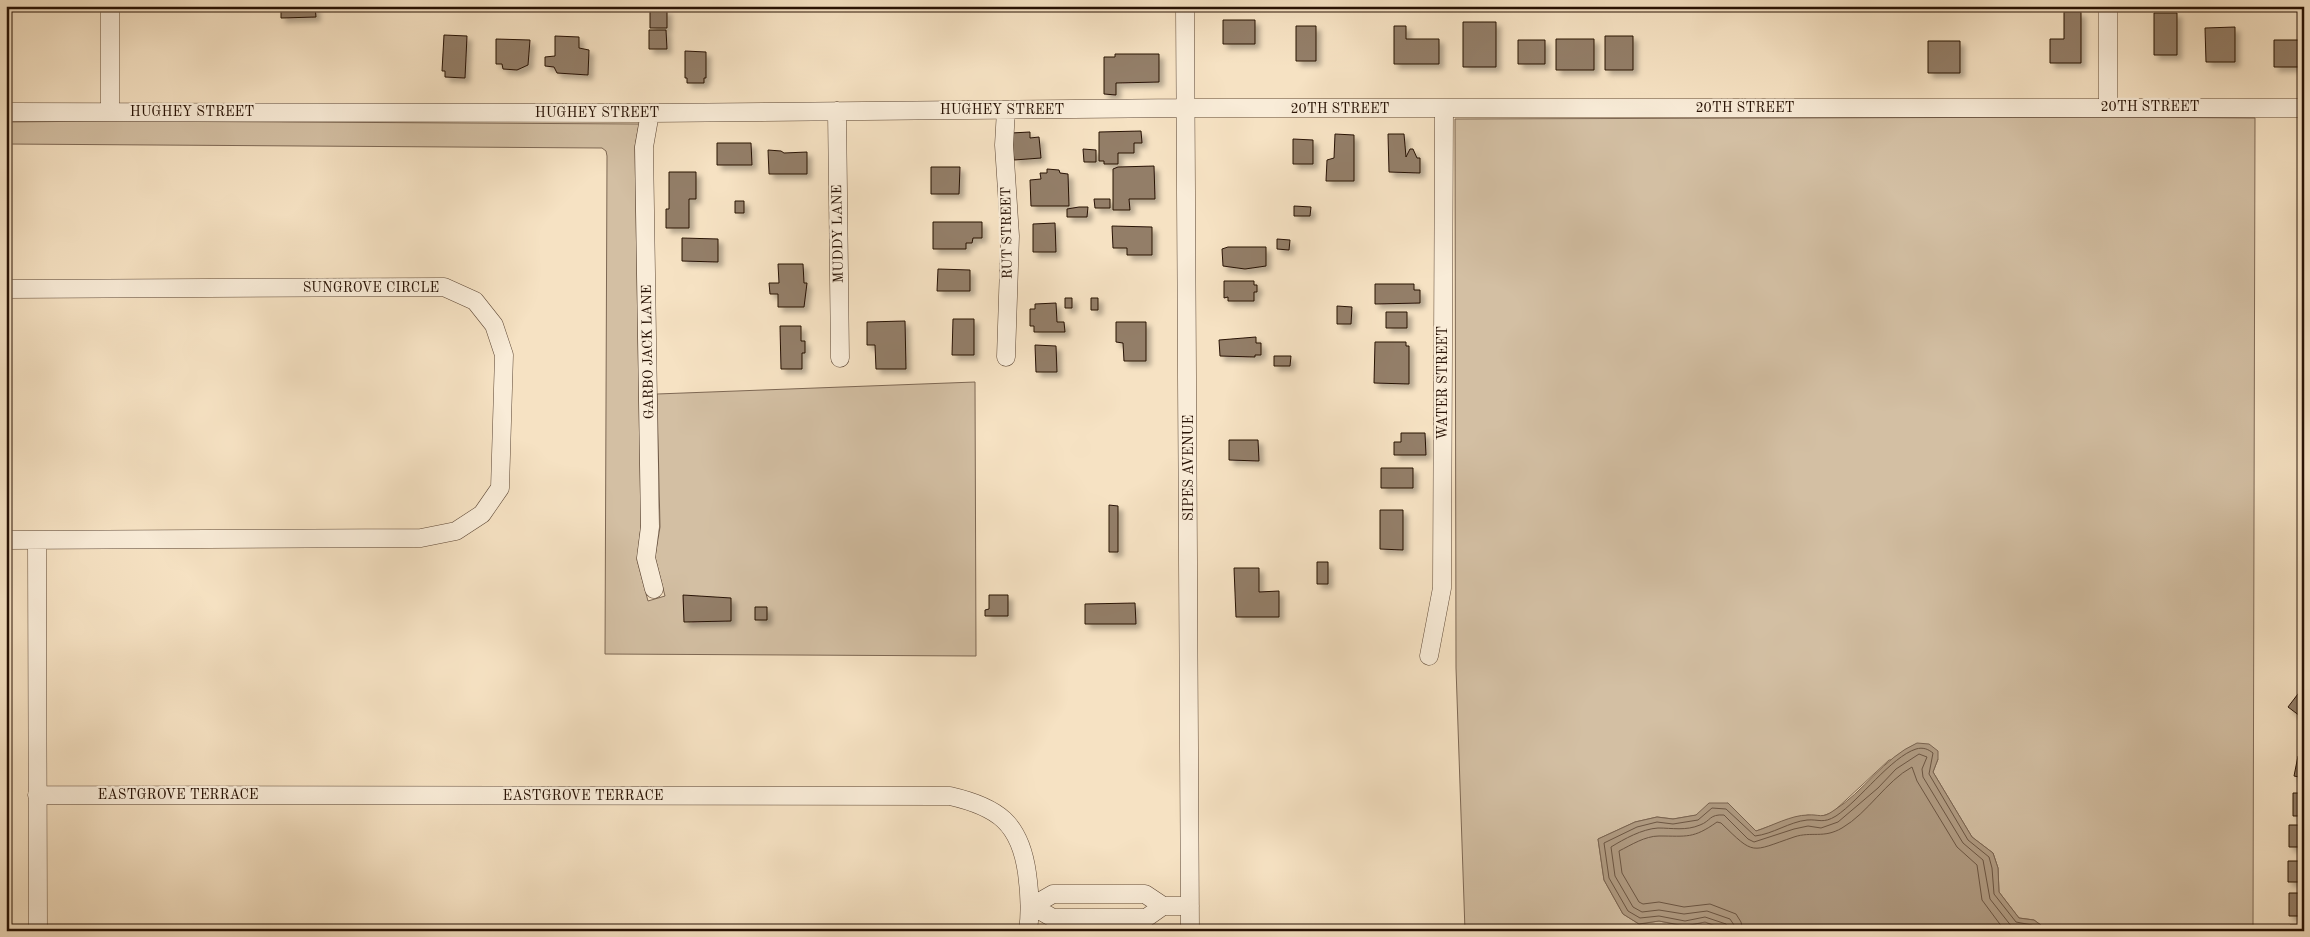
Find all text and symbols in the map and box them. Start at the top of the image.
street label: 20TH STREET [2100,100,2200,114]
street label: 20TH STREET [1695,101,1795,115]
street label: 20TH STREET [1290,102,1390,116]
street label: HUGHEY STREET [940,103,1064,117]
street label: HUGHEY STREET [130,105,254,119]
street label: HUGHEY STREET [535,106,659,120]
street label: MUDDY LANE [830,185,846,283]
street label: RUT STREET [999,187,1015,279]
street label: SUNGROVE CIRCLE [303,281,439,295]
street label: GARBO JACK LANE [640,284,656,420]
street label: WATER STREET [1436,326,1450,440]
street label: SIPES AVENUE [1182,415,1196,521]
street label: EASTGROVE TERRACE [98,788,258,802]
street label: EASTGROVE TERRACE [503,789,663,803]

